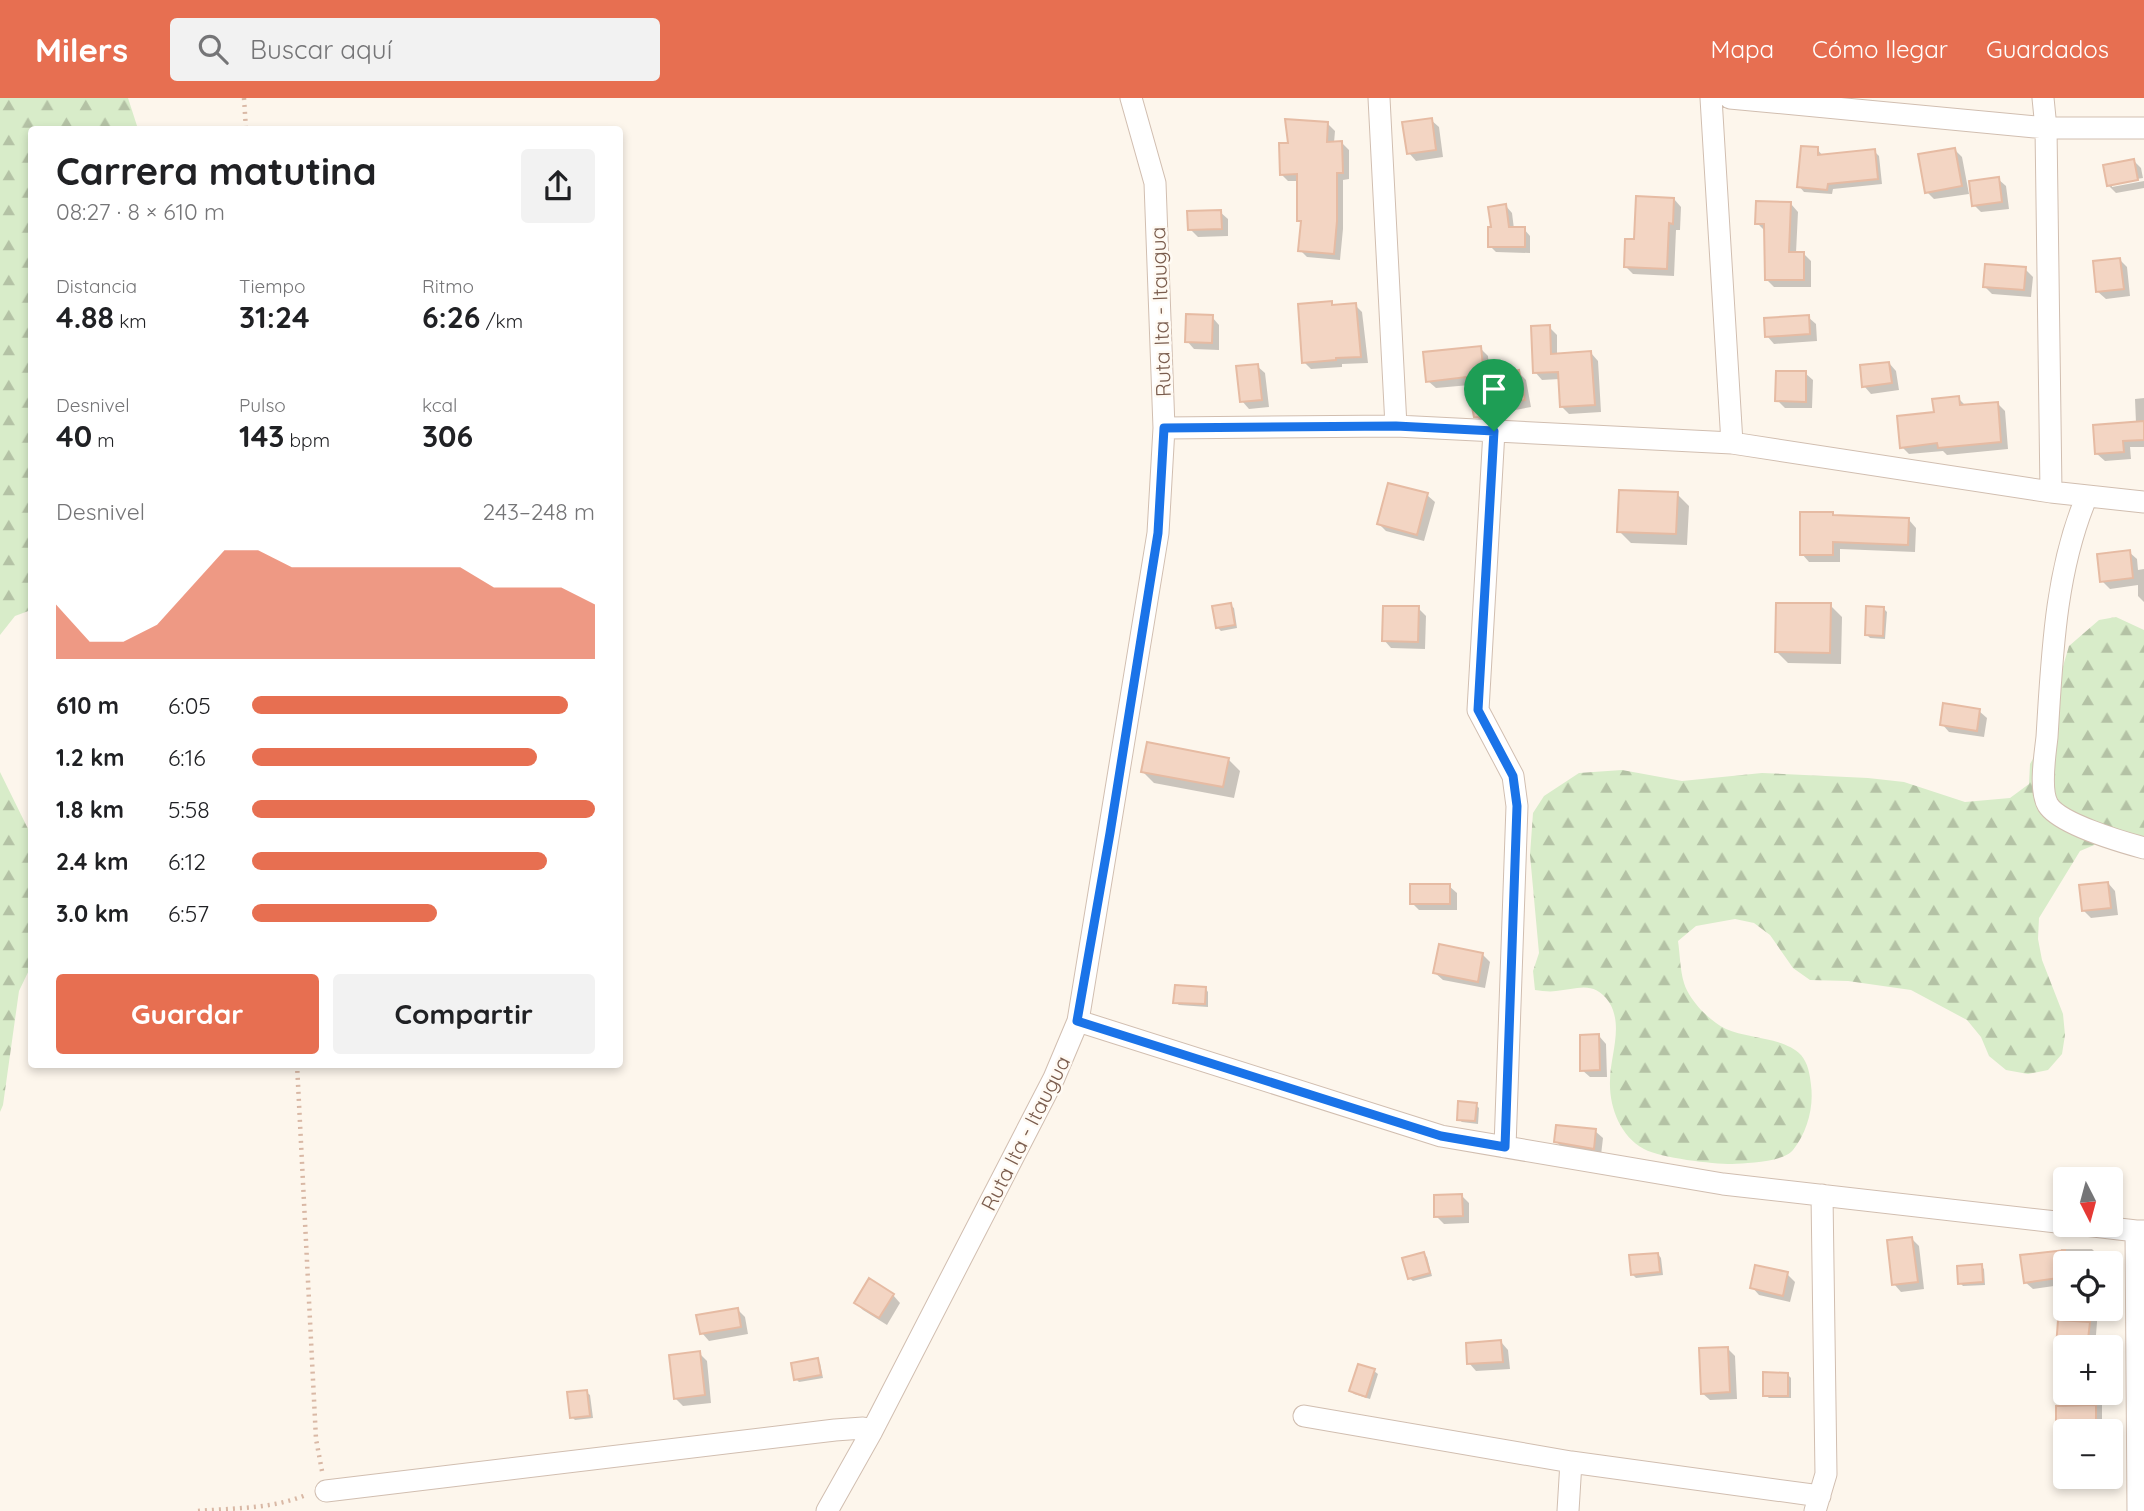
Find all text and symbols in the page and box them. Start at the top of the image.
search box [170,18,660,81]
text: Milers [35,29,128,70]
icon: search [194,30,232,68]
text: Buscar aquí [250,33,392,66]
text: Mapa [1711,34,1774,64]
text: Cómo llegar [1812,34,1948,64]
text: Guardados [1986,34,2109,64]
text: Carrera matutina [56,147,377,195]
button: share [521,149,595,223]
text: 08:27 · 8 × 610 m [56,197,225,226]
street label: Ruta Ita - Itaugua [1144,226,1176,398]
text: Distancia [56,274,137,298]
text: Tiempo [239,274,306,298]
text: Ritmo [422,274,474,298]
text: 4.88 [56,298,114,336]
text: 31:24 [239,298,310,336]
text: 6:26 [422,298,480,336]
text: km [114,309,147,333]
text: /km [480,309,523,333]
pin [1464,359,1524,431]
icon: arrive [1475,370,1513,408]
text: Desnivel [56,393,130,417]
text: Pulso [239,393,286,417]
text: kcal [422,393,457,417]
text: 40 [56,417,92,455]
text: 143 [239,417,284,455]
text: 306 [422,417,473,455]
text: m [92,428,115,452]
text: bpm [284,428,330,452]
text: Desnivel [56,497,145,526]
text: 243–248 m [483,497,595,526]
text: 610 m [56,691,119,720]
text: 6:05 [168,691,211,720]
text: 1.2 km [56,743,125,772]
text: 6:16 [168,743,206,772]
text: 1.8 km [56,795,124,824]
text: 5:58 [168,795,210,824]
text: 2.4 km [56,847,128,876]
text: 6:12 [168,847,206,876]
text: 3.0 km [56,899,129,928]
text: 6:57 [168,899,209,928]
button: Guardar [56,974,319,1054]
button: Compartir [333,974,595,1054]
street label: Ruta Ita - Itaugua [975,1051,1075,1215]
north arrow [2053,1167,2123,1237]
map controls [2053,1167,2123,1489]
button: locate [2053,1251,2123,1321]
button: + [2053,1335,2123,1405]
button: − [2053,1419,2123,1489]

